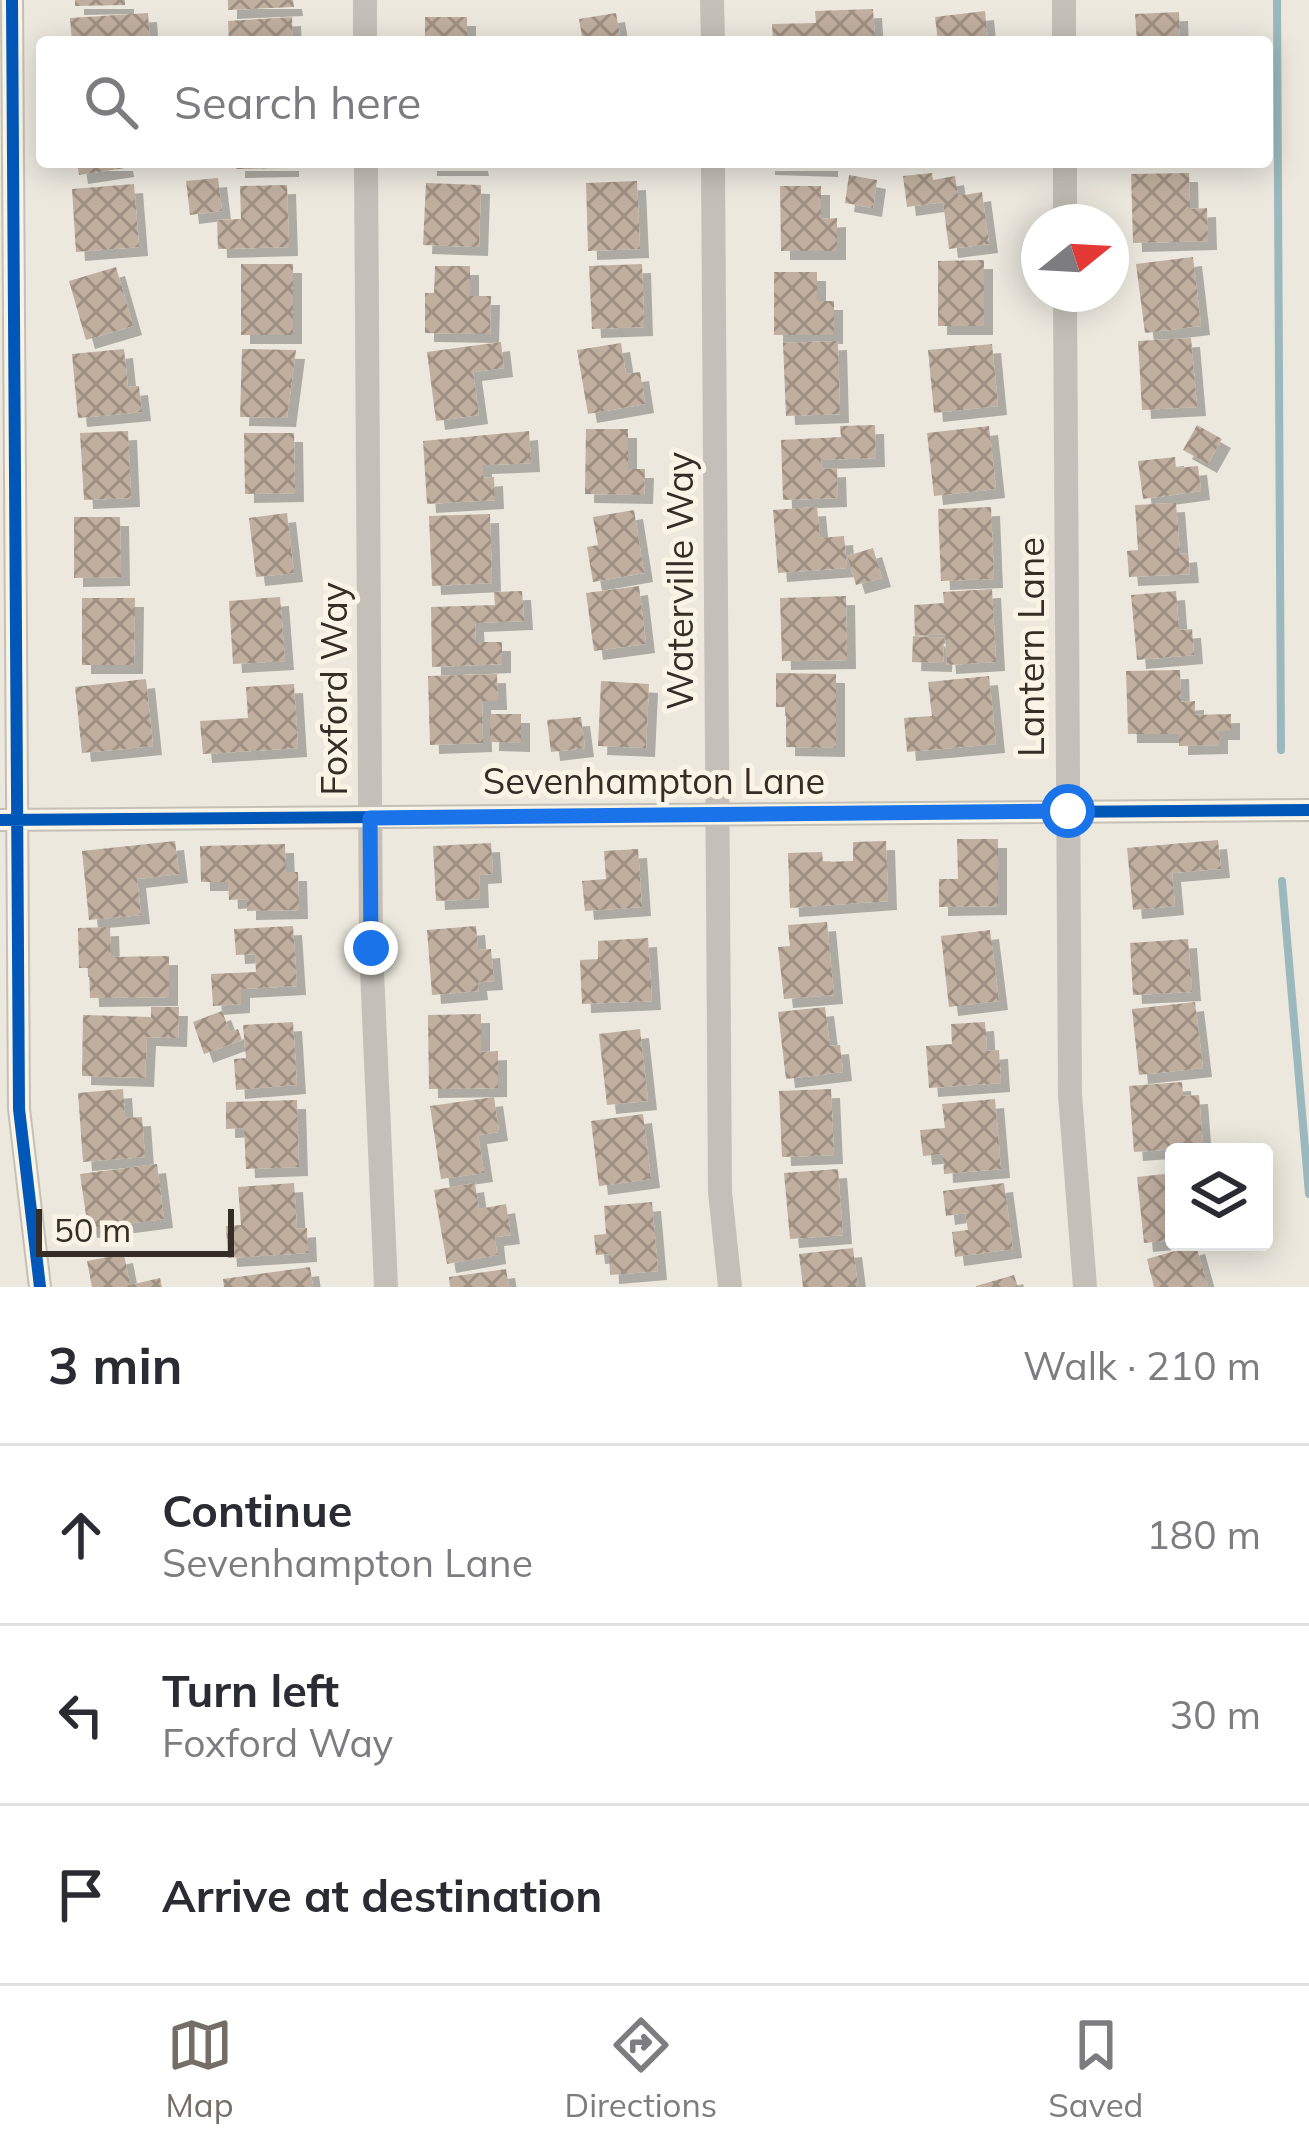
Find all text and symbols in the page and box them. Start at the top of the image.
search box [36,36,1273,168]
icon: search [78,69,144,135]
text: Search here [174,74,421,130]
north arrow [1021,204,1129,312]
street label: Waterville Way [657,452,702,710]
street label: Lantern Lane [1008,537,1053,757]
street label: Foxford Way [311,582,356,796]
street label: Sevenhampton Lane [483,758,825,803]
route start [1041,784,1095,838]
route end [344,921,398,975]
map controls [1165,1143,1273,1251]
button: layers [1165,1143,1273,1251]
scale bar [36,1203,234,1256]
text: 50 m [54,1209,131,1250]
text: 3 min [48,1333,183,1397]
text: Walk · 210 m [1023,1341,1261,1390]
text: Continue [162,1482,352,1538]
icon: ahead [48,1502,114,1568]
text: 180 m [1146,1510,1261,1559]
text: Sevenhampton Lane [162,1538,533,1587]
text: Turn left [162,1662,339,1718]
icon: left [48,1682,114,1748]
text: 30 m [1170,1690,1261,1739]
text: Foxford Way [162,1718,393,1767]
icon: arrive [48,1862,114,1928]
text: Arrive at destination [162,1867,602,1923]
tab: Map [166,2012,233,2125]
tab: Directions [565,2012,717,2125]
tab: Saved [1048,2012,1143,2125]

